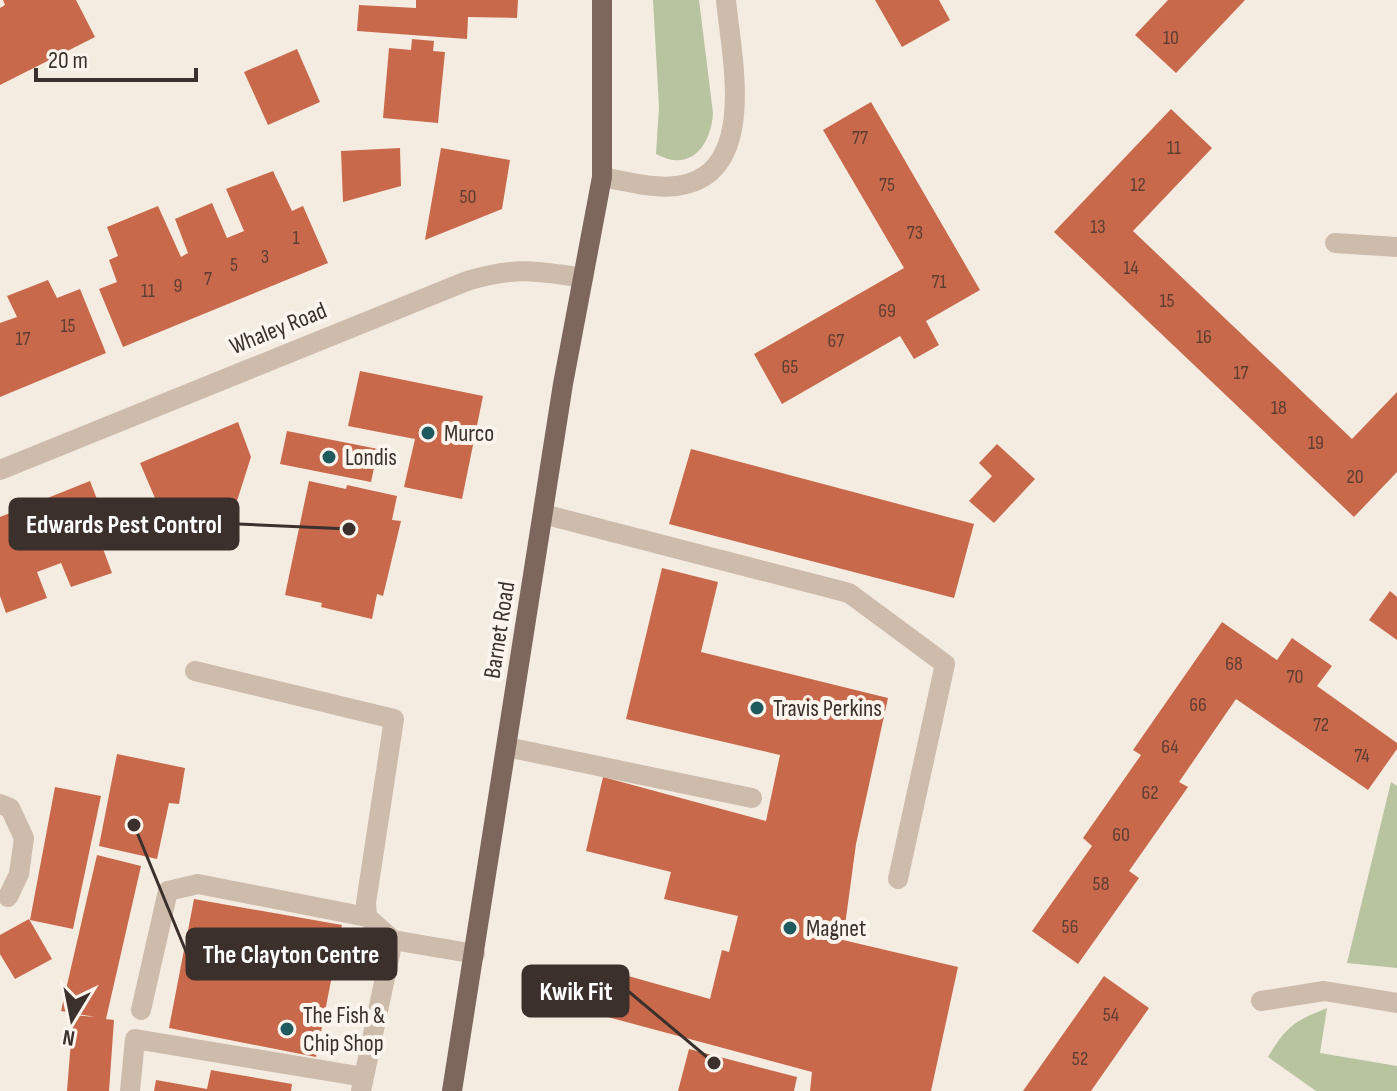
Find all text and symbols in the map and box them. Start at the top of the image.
house number: 10 [1163,26,1179,50]
scale bar [36,32,196,82]
text: 20 m [48,46,88,75]
house number: 77 [852,126,868,150]
house number: 11 [1167,136,1181,160]
house number: 75 [879,173,895,197]
house number: 12 [1130,173,1146,197]
house number: 50 [460,185,476,209]
house number: 13 [1090,215,1106,239]
house number: 73 [907,221,923,245]
house number: 1 [293,226,300,250]
house number: 3 [261,245,269,269]
house number: 5 [230,253,238,277]
house number: 14 [1123,256,1139,280]
house number: 7 [204,267,212,291]
house number: 71 [931,270,947,294]
house number: 9 [174,274,182,298]
house number: 11 [141,279,155,303]
house number: 15 [1159,289,1175,313]
street label: Whaley Road [225,296,331,361]
house number: 69 [878,299,896,323]
house number: 15 [60,314,76,338]
house number: 16 [1196,325,1212,349]
house number: 17 [16,327,30,351]
house number: 67 [828,329,844,353]
house number: 65 [782,355,798,379]
house number: 17 [1234,361,1248,385]
house number: 18 [1271,396,1287,420]
place label: Murco [444,419,494,448]
marker: Murco [419,424,437,442]
house number: 19 [1308,431,1324,455]
place label: Londis [345,443,397,472]
marker: Londis [320,448,338,466]
house number: 20 [1346,465,1364,489]
callout: Edwards Pest Control [10,499,238,549]
text: Edwards Pest Control [26,510,222,541]
street label: Barnet Road [478,579,521,681]
house number: 68 [1225,652,1243,676]
house number: 70 [1287,665,1303,689]
house number: 66 [1189,693,1207,717]
place label: Travis Perkins [773,694,882,723]
marker: Travis Perkins [748,699,766,717]
house number: 72 [1313,713,1329,737]
house number: 64 [1161,735,1179,759]
house number: 74 [1354,744,1370,768]
house number: 62 [1141,781,1159,805]
house number: 60 [1112,823,1130,847]
house number: 58 [1093,872,1109,896]
place label: Magnet [806,914,866,943]
house number: 56 [1062,915,1078,939]
marker: Magnet [781,919,799,937]
callout: The Clayton Centre [187,929,396,979]
text: The Clayton Centre [203,940,379,971]
callout: Kwik Fit [523,966,628,1016]
text: Kwik Fit [540,977,613,1008]
north arrow [32,979,112,1059]
place label: The Fish & Chip Shop [303,1001,385,1058]
house number: 54 [1103,1003,1119,1027]
marker: The Fish & Chip Shop [278,1020,296,1038]
text: N [61,1023,77,1052]
house number: 52 [1072,1047,1088,1071]

